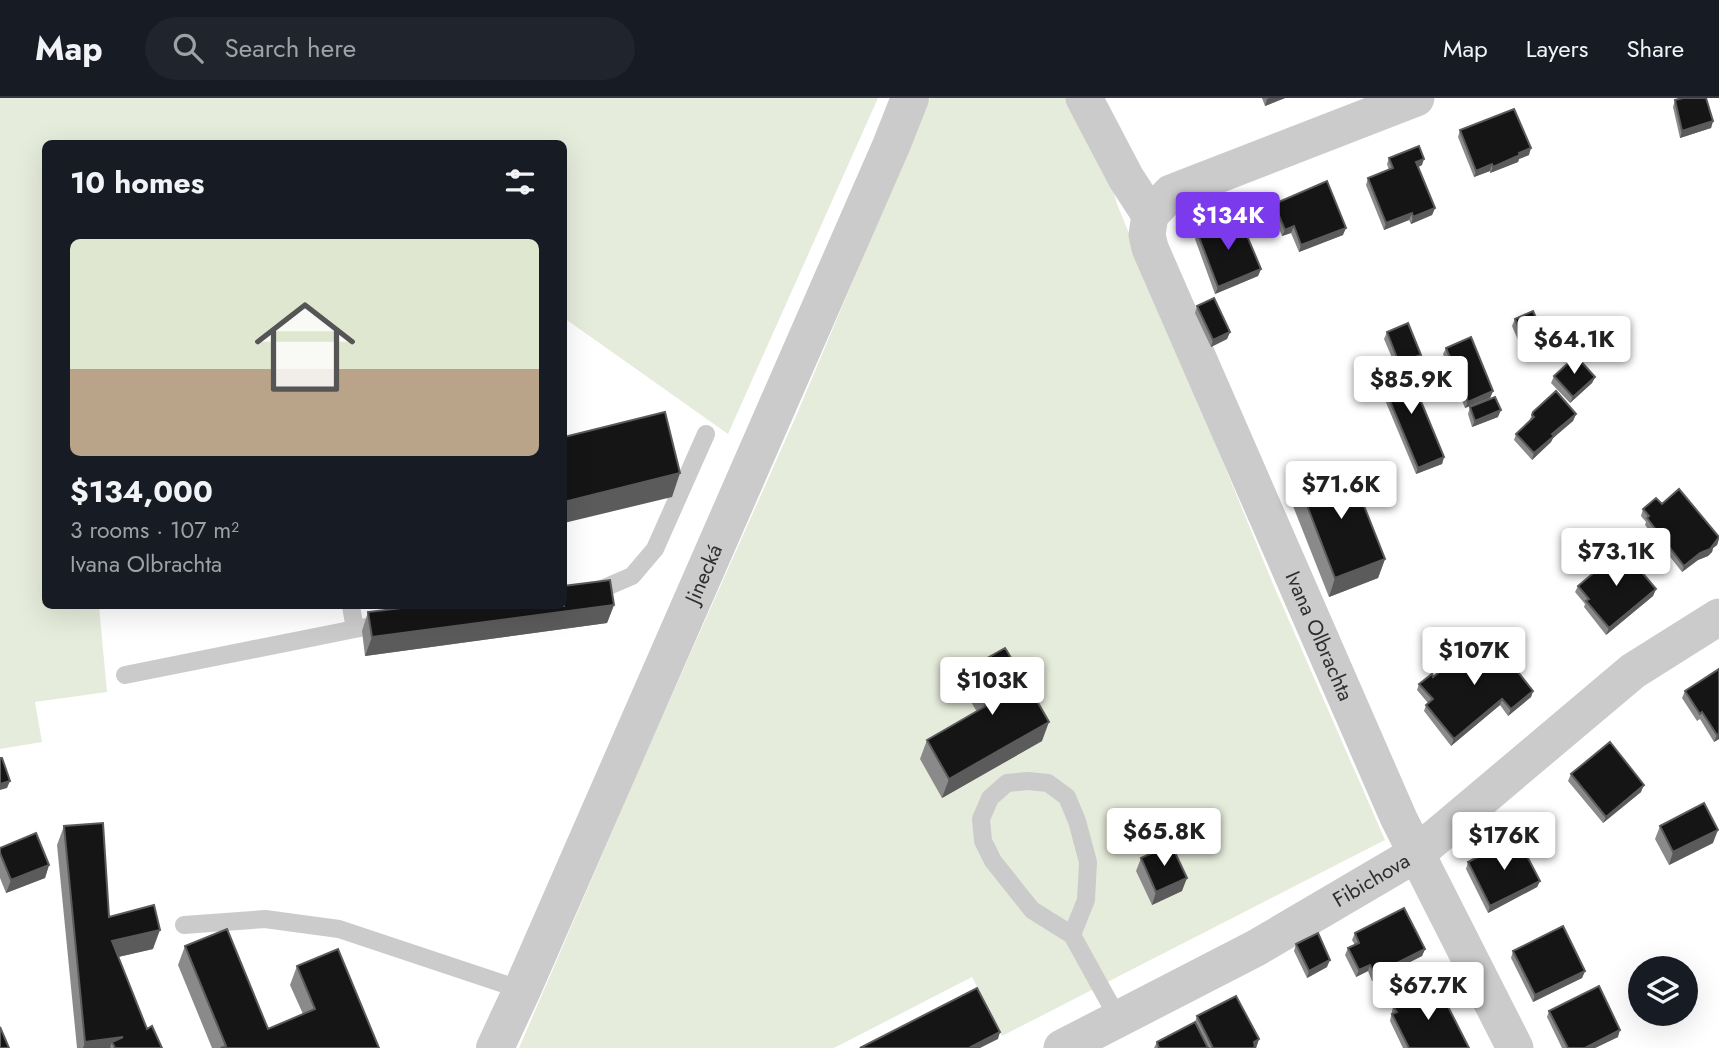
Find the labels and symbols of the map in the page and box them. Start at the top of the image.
pin: $134K [1179,192,1277,252]
pin: $64.1K [1517,316,1631,376]
pin: $85.9K [1354,356,1468,416]
pin: $71.6K [1284,462,1398,521]
pin: $73.1K [1559,528,1673,588]
street label: Jinecká [677,540,730,611]
street label: Ivana Olbrachta [1278,566,1361,706]
pin: $107K [1425,628,1523,687]
pin: $103K [943,658,1041,717]
pin: $65.8K [1107,808,1221,868]
pin: $176K [1455,812,1553,872]
street label: Fibichova [1327,846,1416,915]
pin: $67.7K [1371,962,1485,1022]

